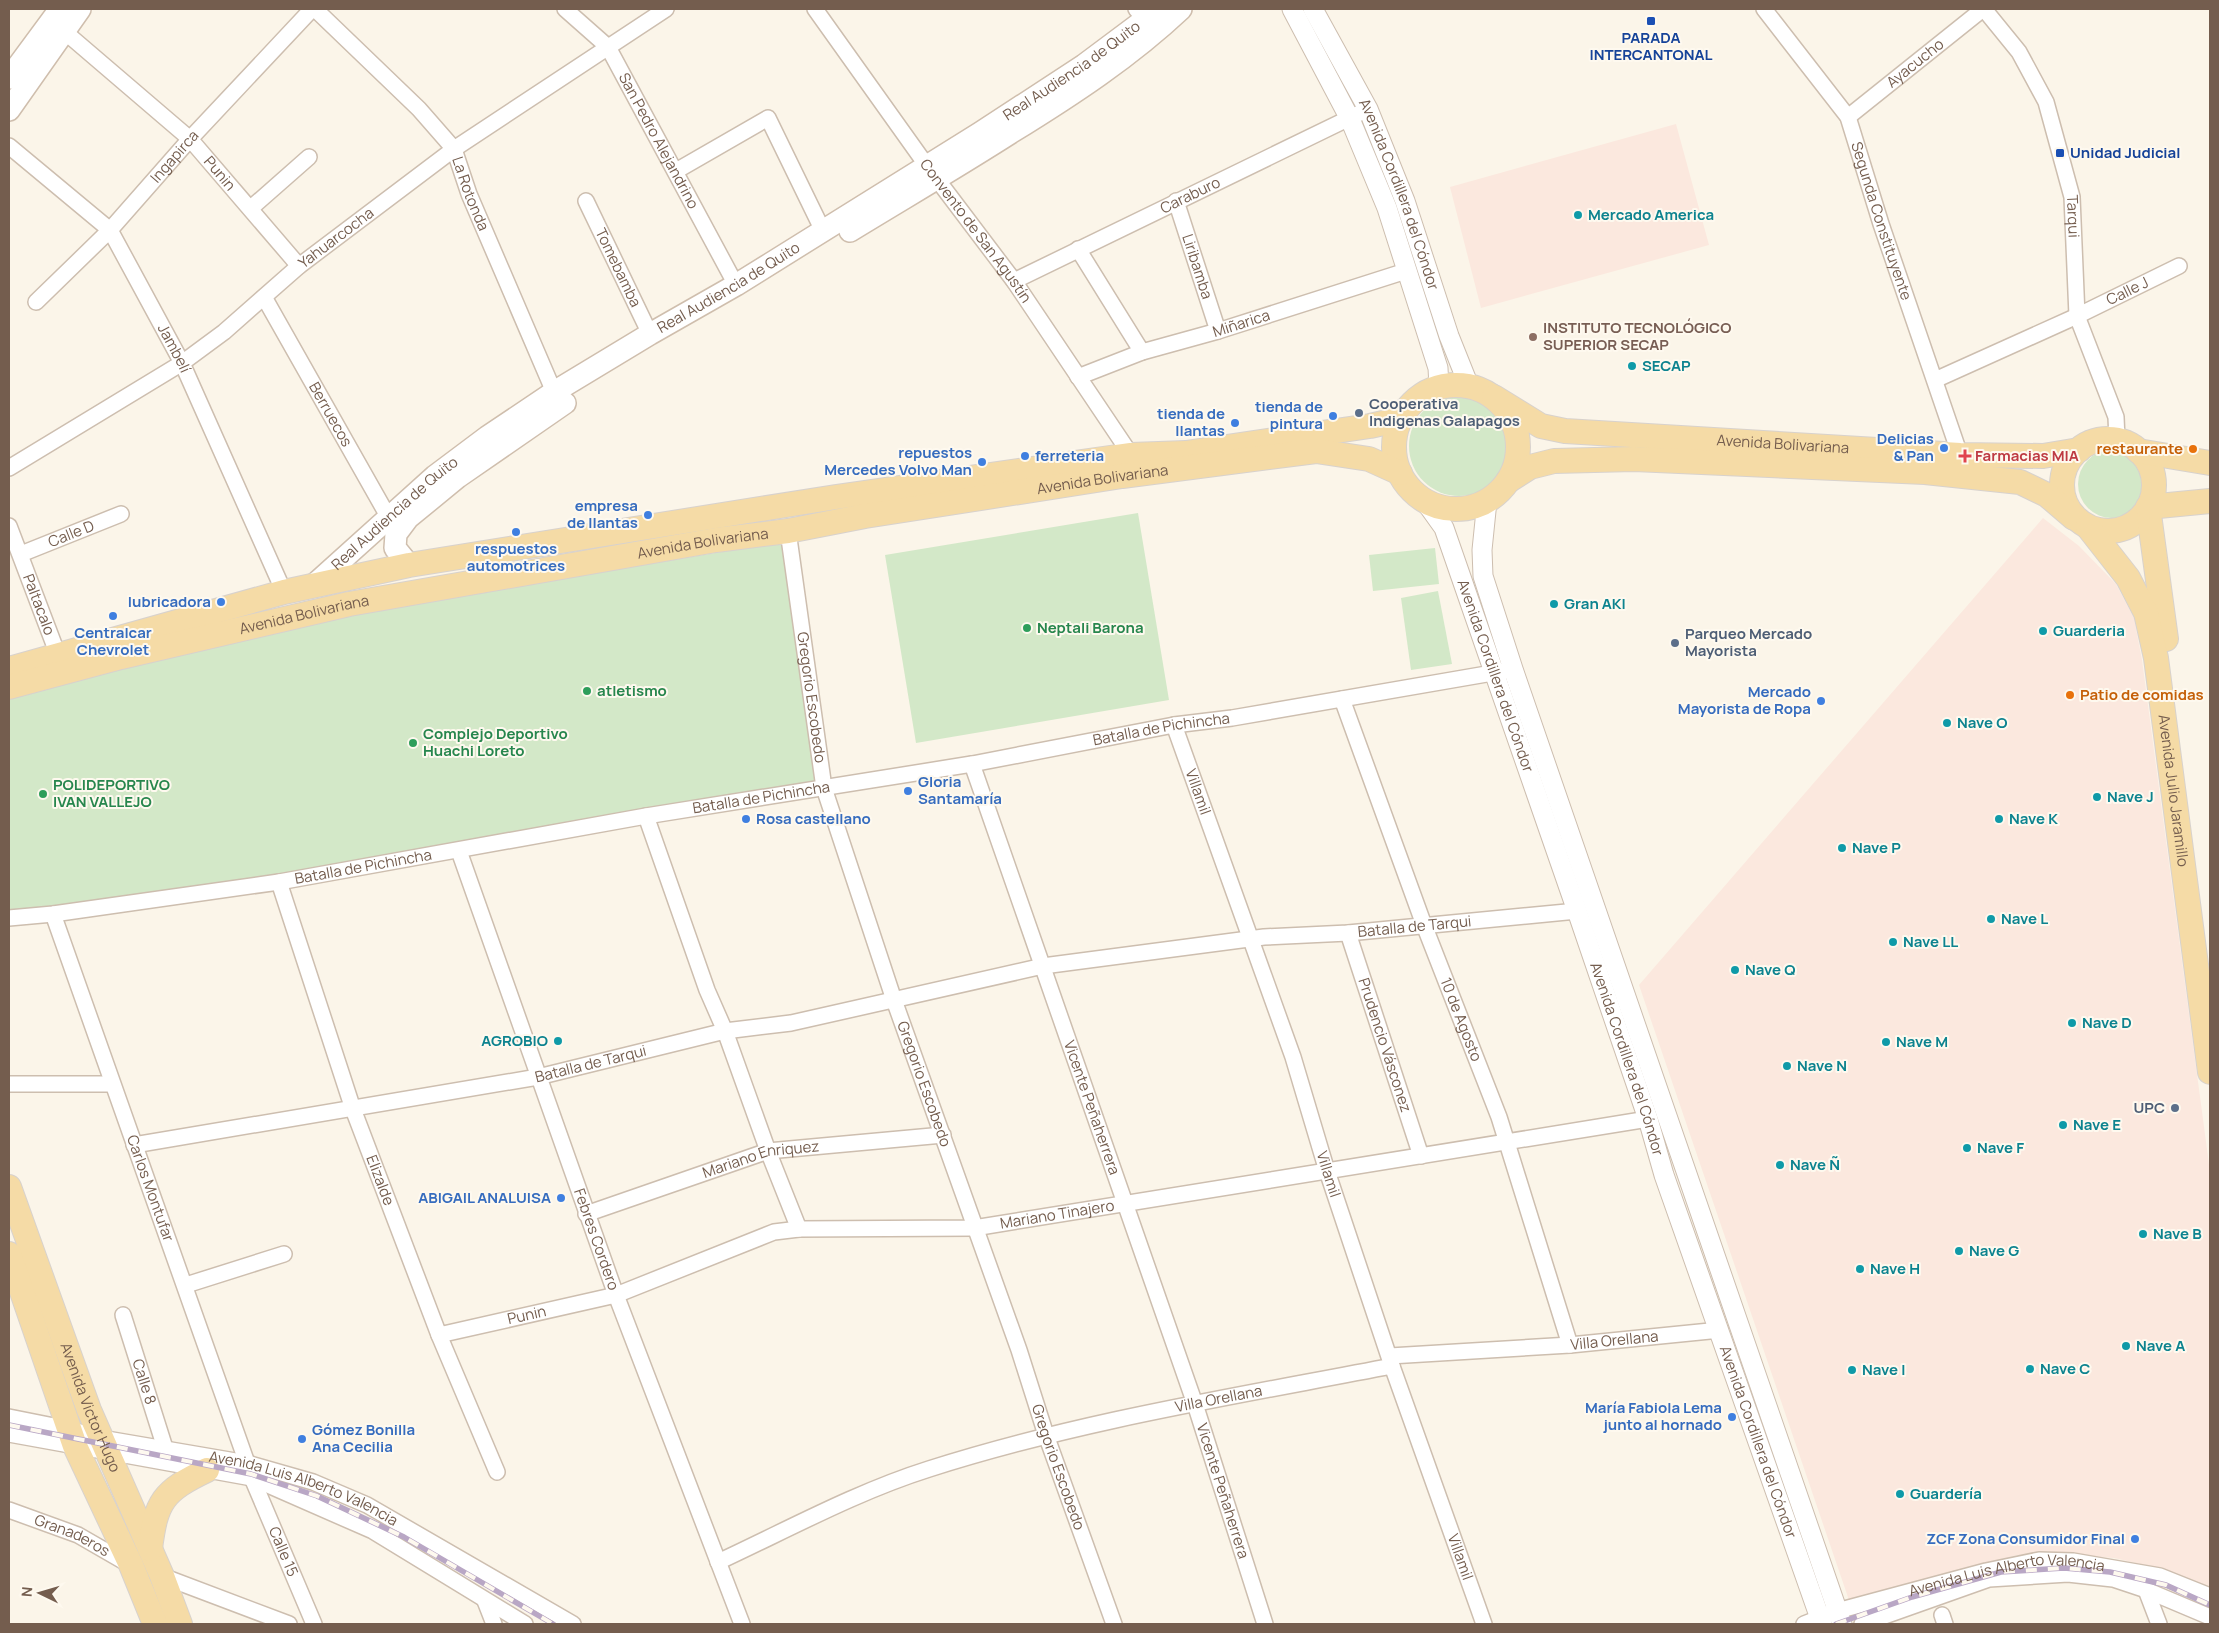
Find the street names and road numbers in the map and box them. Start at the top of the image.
street label: Real Audiencia de Quito [999,15,1145,125]
street label: Ayacucho [1882,33,1948,92]
street label: San Pedro Alejandrino [614,69,704,213]
street label: Avenida Cordillera del Cóndor [1354,94,1445,293]
street label: Ingapirca [145,125,203,187]
street label: Segunda Constituyente [1846,139,1917,303]
street label: Punin [199,151,241,195]
street label: La Rotonda [447,154,495,234]
street label: Convento de San Agustín [915,155,1037,307]
street label: Caraburo [1156,171,1224,218]
street label: Tarqui [2062,194,2085,238]
street label: Yahuarcocha [294,202,378,273]
street label: Tomebamba [591,224,646,310]
street label: Liribamba [1177,231,1218,302]
street label: Real Audiencia de Quito [653,237,804,338]
street label: Calle J [2103,271,2152,310]
street label: Miñarica [1210,304,1272,342]
street label: Jambelí [153,320,196,376]
street label: Berruecos [304,378,358,451]
street label: Avenida Bolivariana [1716,429,1850,458]
street label: Real Audiencia de Quito [326,451,462,575]
street label: Avenida Bolivariana [1035,459,1170,499]
street label: Calle D [45,515,97,552]
street label: Avenida Bolivariana [635,523,770,564]
street label: Paltacalo [18,571,61,638]
street label: Avenida Cordillera del Cóndor [1453,577,1539,776]
street label: Avenida Bolivariana [237,590,371,639]
street label: Gregorio Escobedo [792,630,831,764]
street label: Batalla de Pichincha [1091,707,1231,750]
street label: Avenida Julio Jaramillo [2153,713,2194,868]
street label: Villamil [1181,766,1216,818]
street label: Batalla de Pichincha [691,776,831,818]
street label: Batalla de Pichincha [293,844,433,889]
street label: Batalla de Tarqui [1357,910,1472,942]
street label: Avenida Cordillera del Cóndor [1585,959,1669,1159]
street label: 10 de Agosto [1436,974,1487,1065]
street label: Prudencio Vásconez [1353,975,1417,1115]
street label: Gregorio Escobedo [892,1018,957,1150]
street label: Vicente Peñaherrera [1059,1038,1125,1178]
street label: Batalla de Tarqui [533,1040,648,1087]
street label: Carlos Montufar [122,1132,180,1245]
street label: Mariano Enriquez [700,1135,820,1183]
street label: Villamil [1312,1148,1346,1200]
street label: Elizalde [361,1152,400,1209]
street label: Febres Cordero [569,1186,625,1293]
street label: Mariano Tinajero [998,1194,1116,1234]
street label: Punin [505,1300,548,1329]
street label: Villa Orellana [1569,1325,1659,1355]
street label: Avenida Victor Hugo [56,1340,126,1476]
street label: Avenida Cordillera del Cóndor [1715,1343,1802,1542]
street label: Calle 8 [128,1356,162,1407]
street label: Villa Orellana [1173,1380,1264,1417]
street label: Gregorio Escobedo [1027,1402,1090,1533]
street label: Vicente Peñaherrera [1192,1420,1255,1561]
street label: Avenida Luis Alberto Valencia [207,1446,402,1531]
street label: Granaderos [31,1509,114,1561]
street label: Calle 15 [264,1523,304,1580]
street label: Villamil [1443,1531,1478,1583]
street label: Avenida Luis Alberto Valencia [1906,1549,2106,1601]

